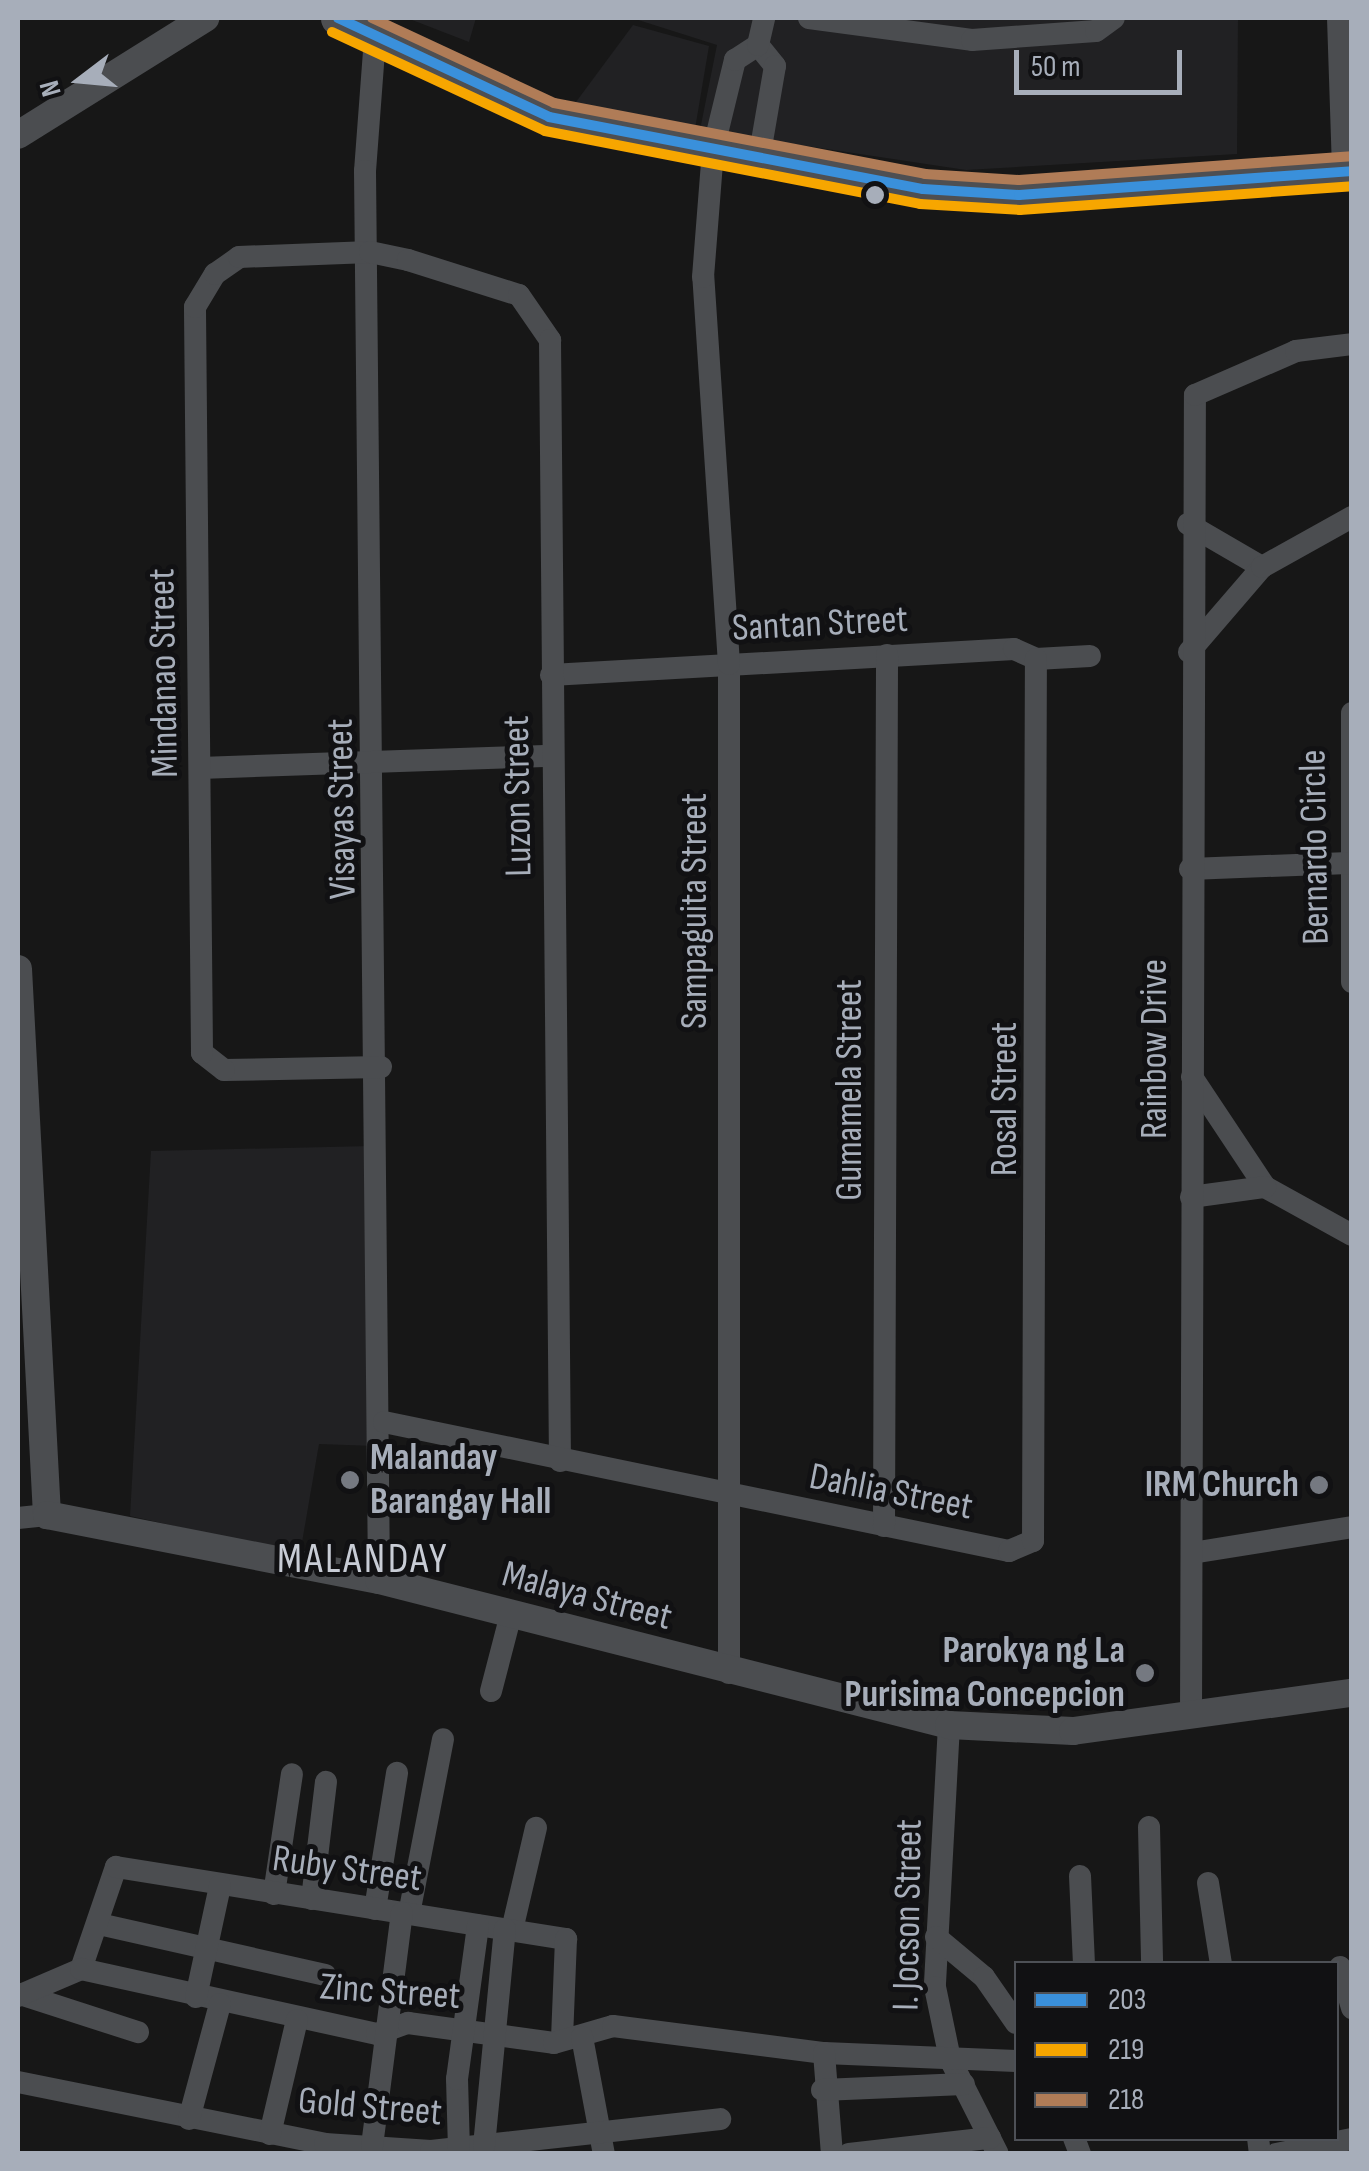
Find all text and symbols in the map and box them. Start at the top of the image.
north arrow [30,30,130,130]
scale bar [1019,30,1186,92]
text: 50 m [1031,49,1080,85]
text: N [33,77,69,100]
unlabelled marker [865,185,885,205]
street label: Mindanao Street [139,568,189,778]
street label: Santan Street [731,597,909,651]
street label: Luzon Street [494,715,542,877]
street label: Visayas Street [318,718,366,900]
street label: Bernardo Circle [1290,749,1340,945]
street label: Sampaguita Street [672,793,718,1029]
street label: Rainbow Drive [1132,959,1178,1139]
street label: Gumamela Street [827,979,873,1201]
street label: Rosal Street [982,1022,1028,1176]
place label: Malanday Barangay Hall [370,1435,551,1525]
street label: Dahlia Street [806,1454,976,1530]
place label: IRM Church [1145,1462,1299,1508]
marker: Malanday Barangay Hall [339,1469,361,1491]
marker: IRM Church [1308,1474,1330,1496]
district label: MALANDAY [277,1535,449,1585]
street label: Malaya Street [497,1552,677,1640]
place label: Parokya ng La Purisima Concepcion [844,1628,1125,1718]
marker: Parokya ng La Purisima Concepcion [1134,1662,1156,1684]
street label: I. Jocson Street [884,1819,932,2011]
street label: Ruby Street [270,1836,424,1902]
legend [1014,1961,1339,2141]
street label: Zinc Street [318,1964,462,2020]
text: 203 [1108,1982,1146,2018]
text: 219 [1108,2032,1144,2068]
street label: Gold Street [296,2078,444,2136]
text: 218 [1108,2082,1144,2118]

